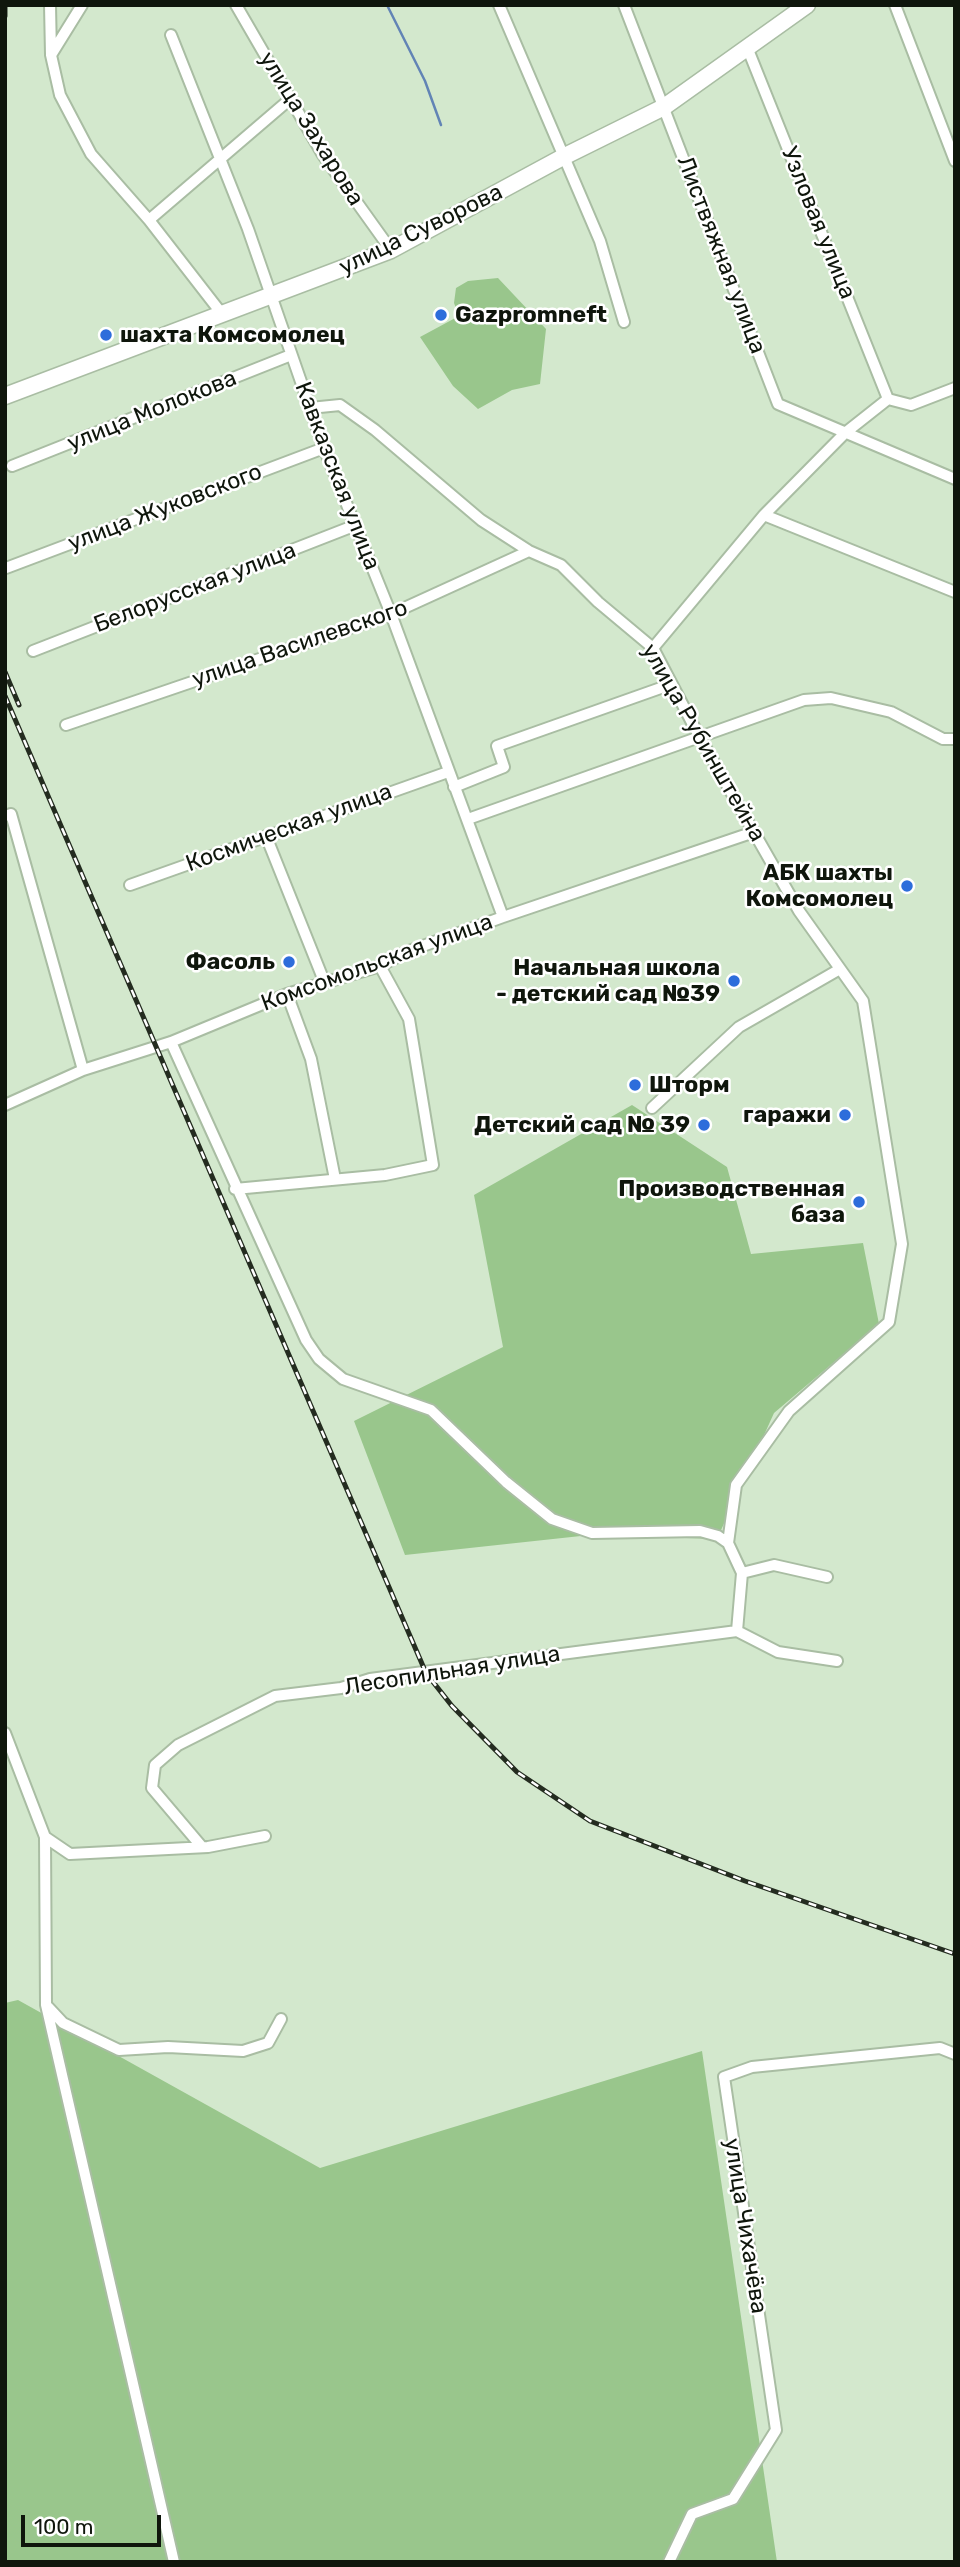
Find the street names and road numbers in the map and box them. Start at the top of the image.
street label: улица Захарова [253,47,369,211]
street label: Узловая улица [775,143,861,303]
street label: Листвяжная улица [671,152,771,358]
street label: улица Суворова [335,179,507,281]
street label: улица Молокова [63,364,241,458]
street label: Кавказская улица [288,378,386,574]
street label: улица Жуковского [64,458,266,558]
street label: Белорусская улица [90,537,300,639]
street label: улица Василевского [189,594,411,694]
street label: улица Рубинштейна [635,639,771,847]
street label: Космическая улица [182,778,396,878]
street label: Комсомольская улица [257,908,497,1018]
street label: Лесопильная улица [342,1640,562,1702]
street label: улица Чихачёва [718,2136,772,2316]

